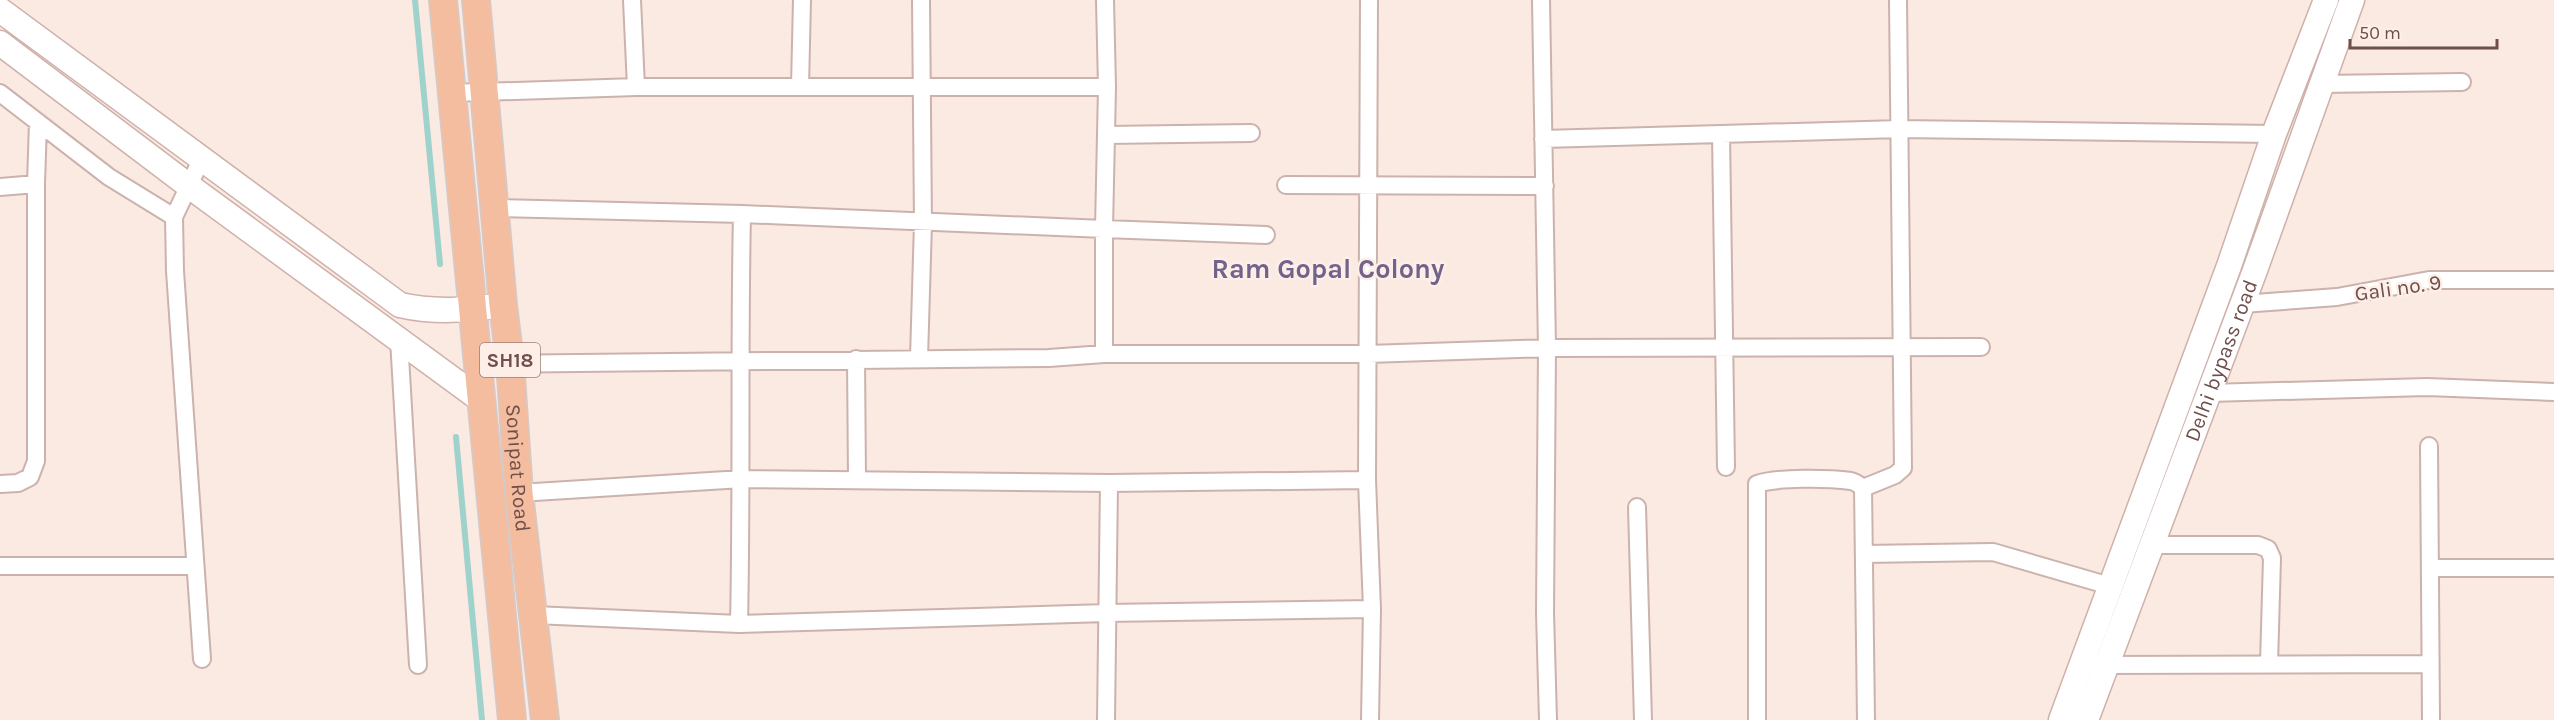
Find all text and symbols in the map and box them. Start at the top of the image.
scale bar [2350,12,2497,50]
text: 50 m [2359,22,2401,44]
district label: Ram Gopal Colony [1212,253,1445,285]
street label: Gali no. 9 [2353,270,2443,306]
street label: Delhi bypass road [2180,276,2262,445]
road number: SH18 [480,343,540,377]
street label: Sonipat Road [501,403,535,533]

